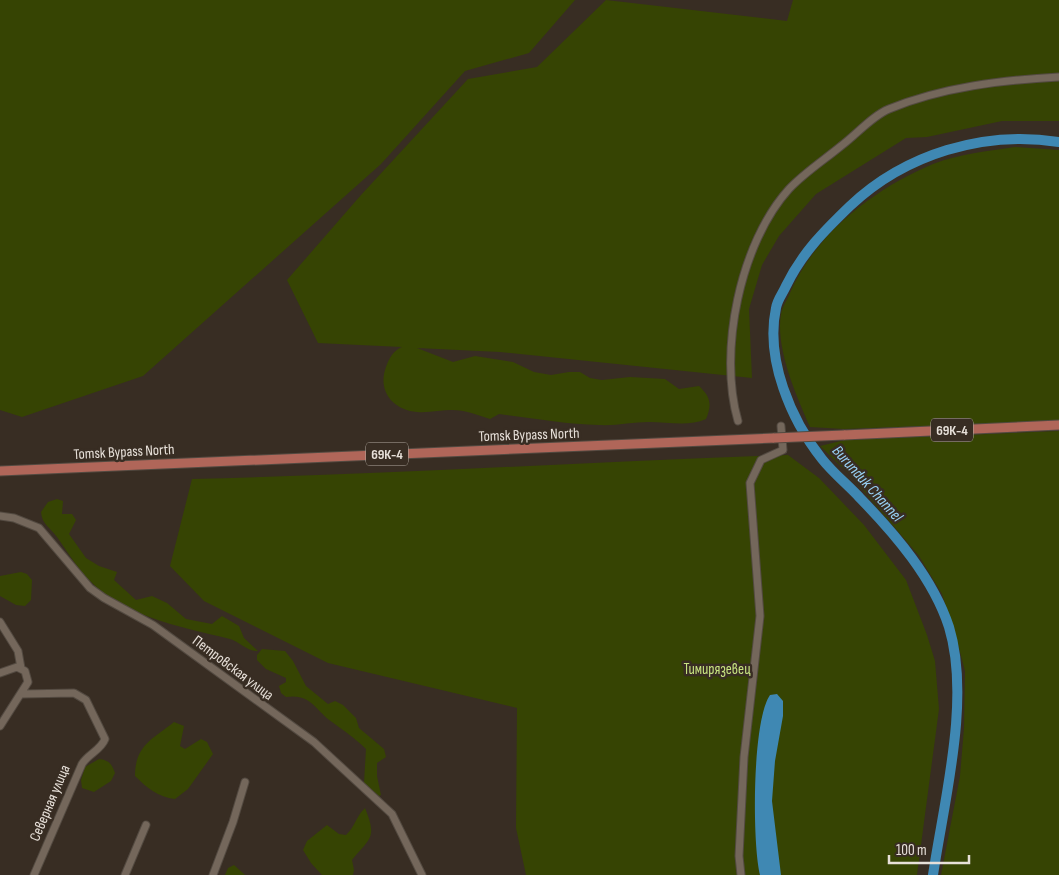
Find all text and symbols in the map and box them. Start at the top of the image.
road number: 69К-4 [931,418,973,442]
street label: Tomsk Bypass North [478,424,580,446]
street label: Tomsk Bypass North [73,440,175,464]
road number: 69К-4 [366,442,408,466]
water label: Burunduk Channel [828,442,907,527]
street label: Петровская улица [189,631,278,705]
park label: Тимирязевец [683,660,751,679]
street label: Северная улица [25,762,75,844]
scale bar [889,832,969,864]
text: 100 m [896,841,927,860]

